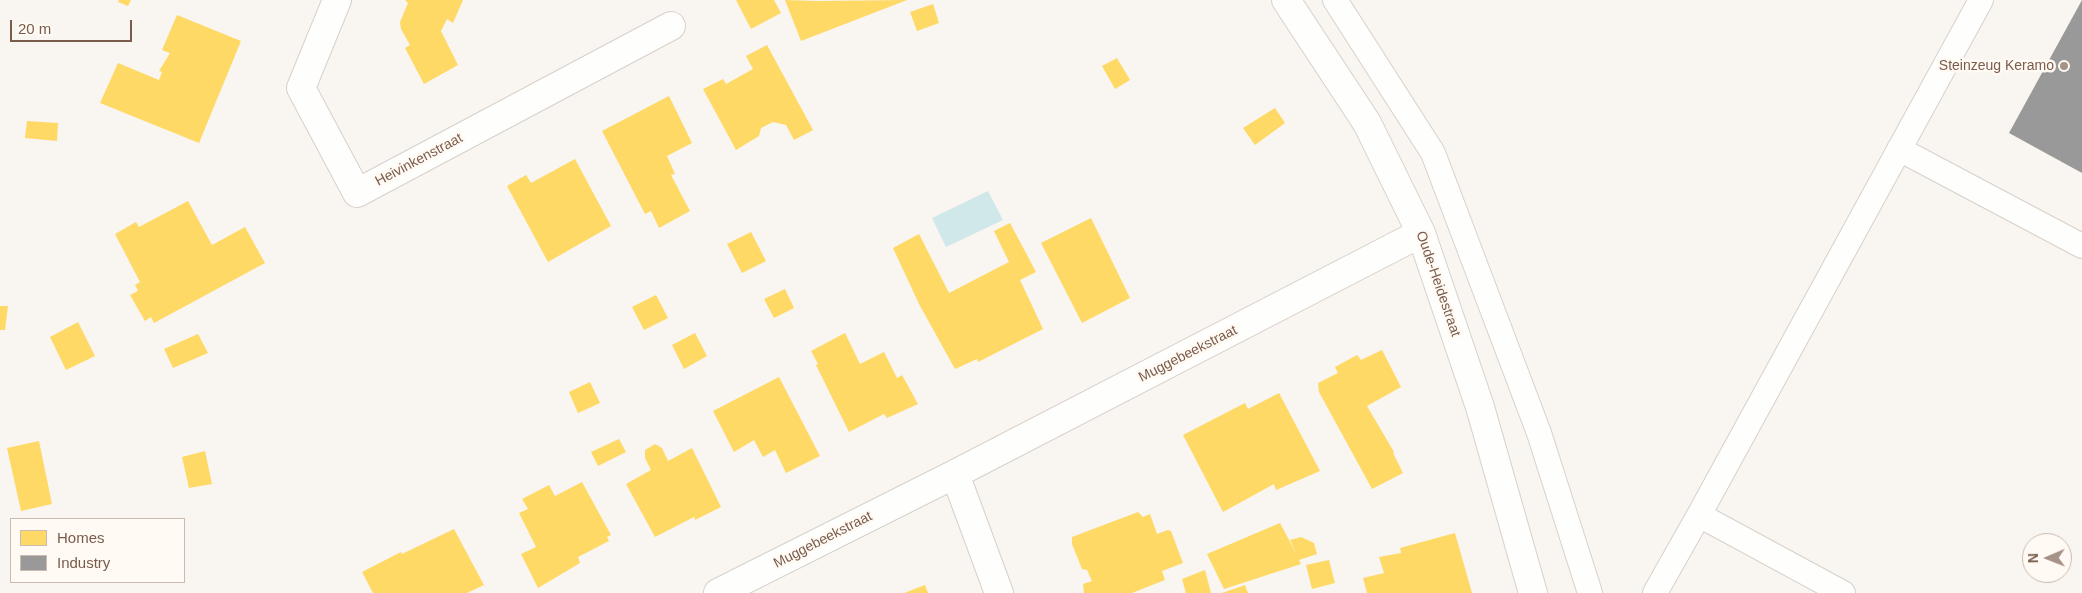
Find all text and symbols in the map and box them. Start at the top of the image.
scale bar [12,10,135,42]
text: 20 m [18,20,51,37]
place label: Steinzeug Keramo [1939,58,2054,74]
marker: Steinzeug Keramo [2058,60,2070,72]
street label: Heivinkenstraat [372,130,466,190]
street label: Oude-Heidestraat [1412,229,1464,339]
street label: Muggebeekstraat [1136,322,1240,386]
street label: Muggebeekstraat [771,508,875,572]
legend [10,518,185,583]
text: Homes [57,529,105,546]
north arrow [2022,533,2072,583]
text: N [2025,553,2041,563]
text: Industry [57,554,110,571]

